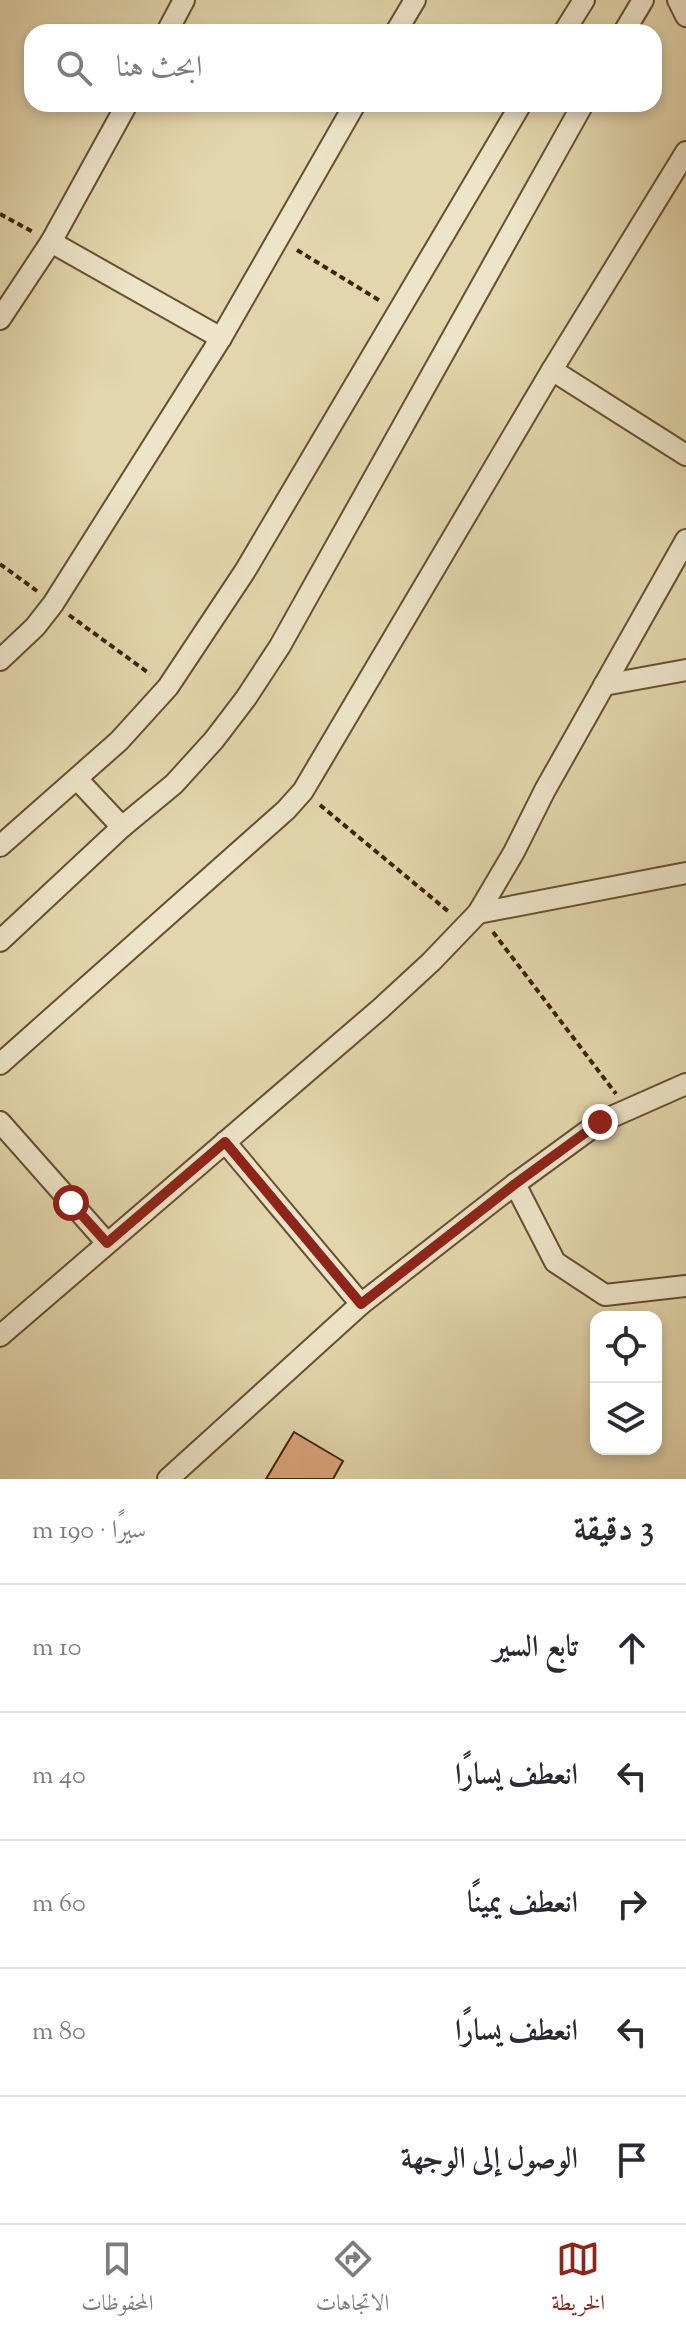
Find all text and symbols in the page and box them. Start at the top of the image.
search box [24,24,662,112]
icon: search [52,46,96,90]
text: ابحث هنا [116,47,202,90]
route end [582,1104,618,1140]
route start [53,1185,89,1221]
map controls [590,1311,662,1455]
button: locate [590,1311,662,1383]
button: layers [590,1383,662,1455]
text: 3 دقيقة [574,1506,654,1555]
text: سيرًا · 190 m [32,1513,146,1550]
icon: ahead [610,1626,654,1670]
text: تابع السير [493,1627,578,1670]
text: 10 m [32,1630,81,1667]
icon: left [610,1754,654,1798]
text: انعطف يسارًا [455,1755,578,1798]
text: 40 m [32,1758,86,1795]
icon: right [610,1882,654,1926]
text: انعطف يمينًا [467,1883,578,1926]
text: 60 m [32,1886,86,1923]
icon: left [610,2010,654,2054]
text: انعطف يسارًا [455,2011,578,2054]
text: 80 m [32,2014,86,2051]
icon: arrive [610,2138,654,2182]
text: الوصول إلى الوجهة [401,2139,578,2182]
tab: المحفوظات [81,2237,154,2324]
tab: الاتجاهات [316,2237,389,2324]
tab: الخريطة [551,2237,605,2324]

